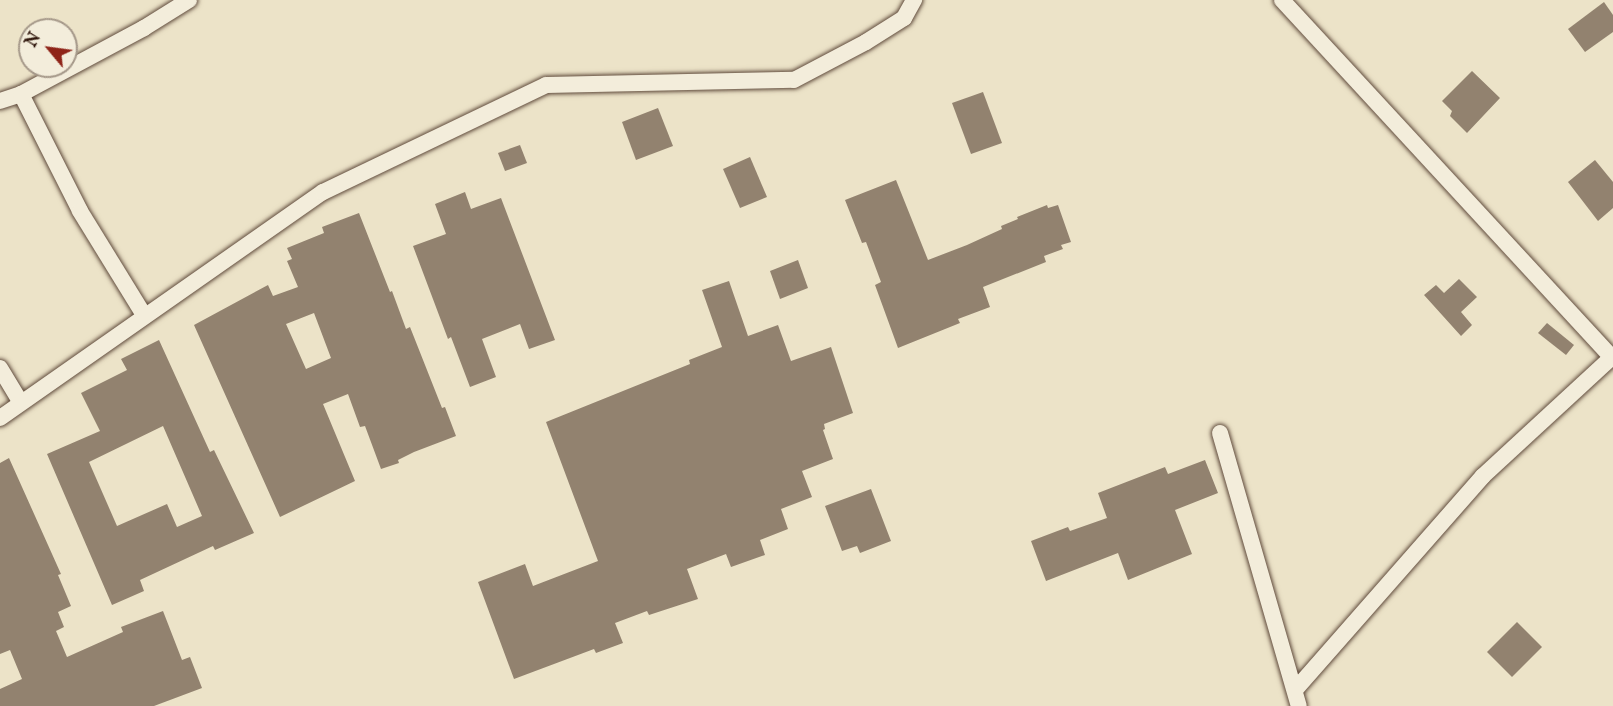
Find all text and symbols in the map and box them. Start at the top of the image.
north arrow [18,18,78,78]
text: N [22,29,46,51]

